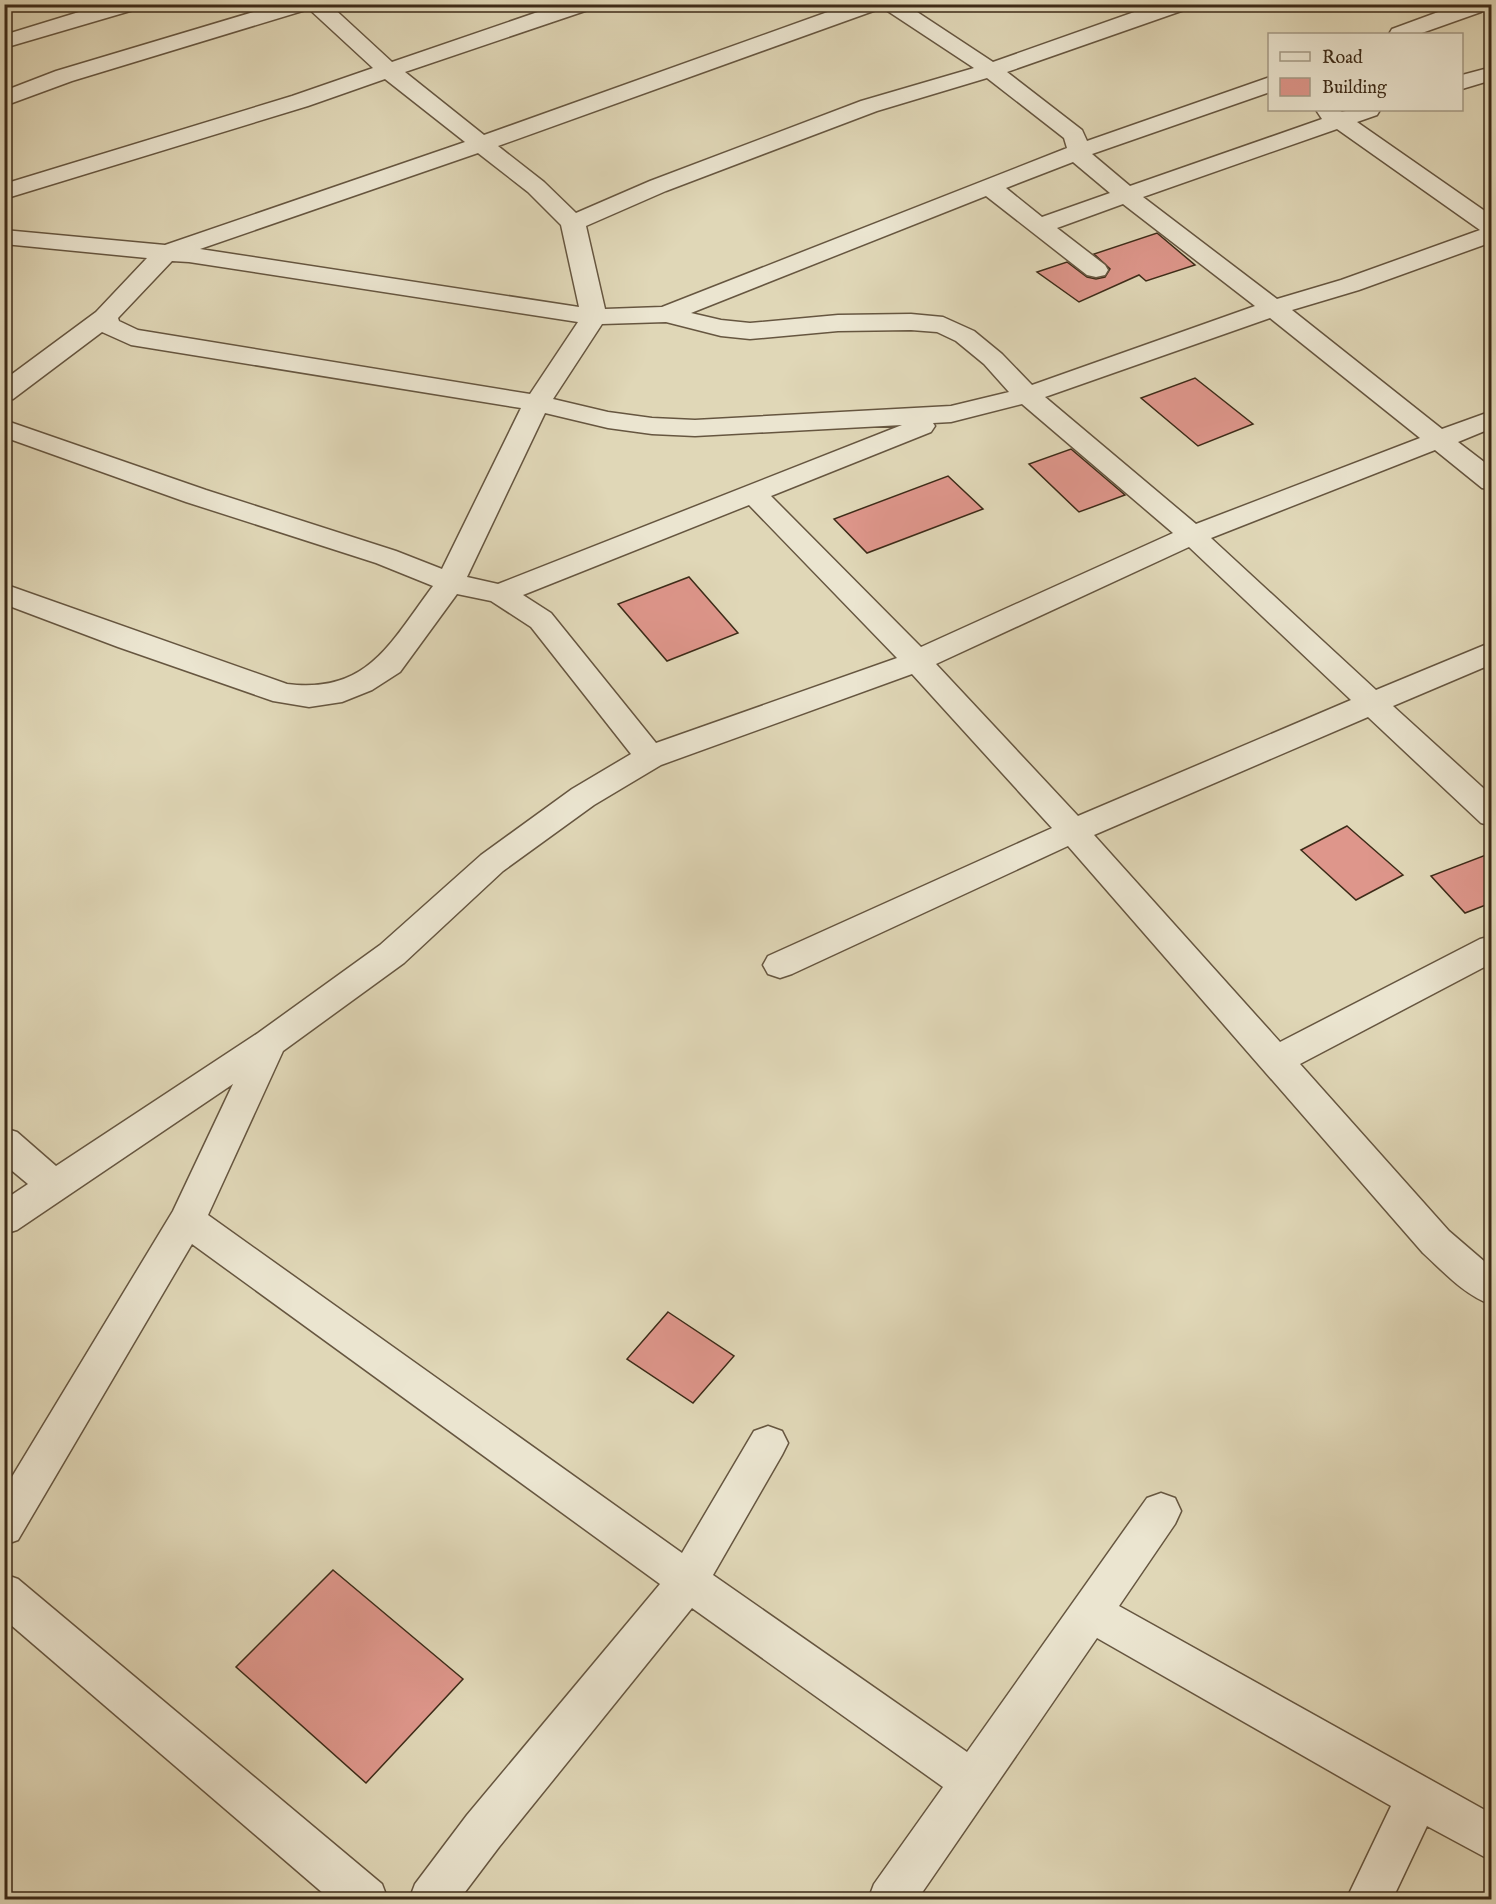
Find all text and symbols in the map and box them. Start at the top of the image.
legend [1268,33,1463,111]
text: Road [1322,47,1363,70]
text: Building [1322,77,1387,100]

